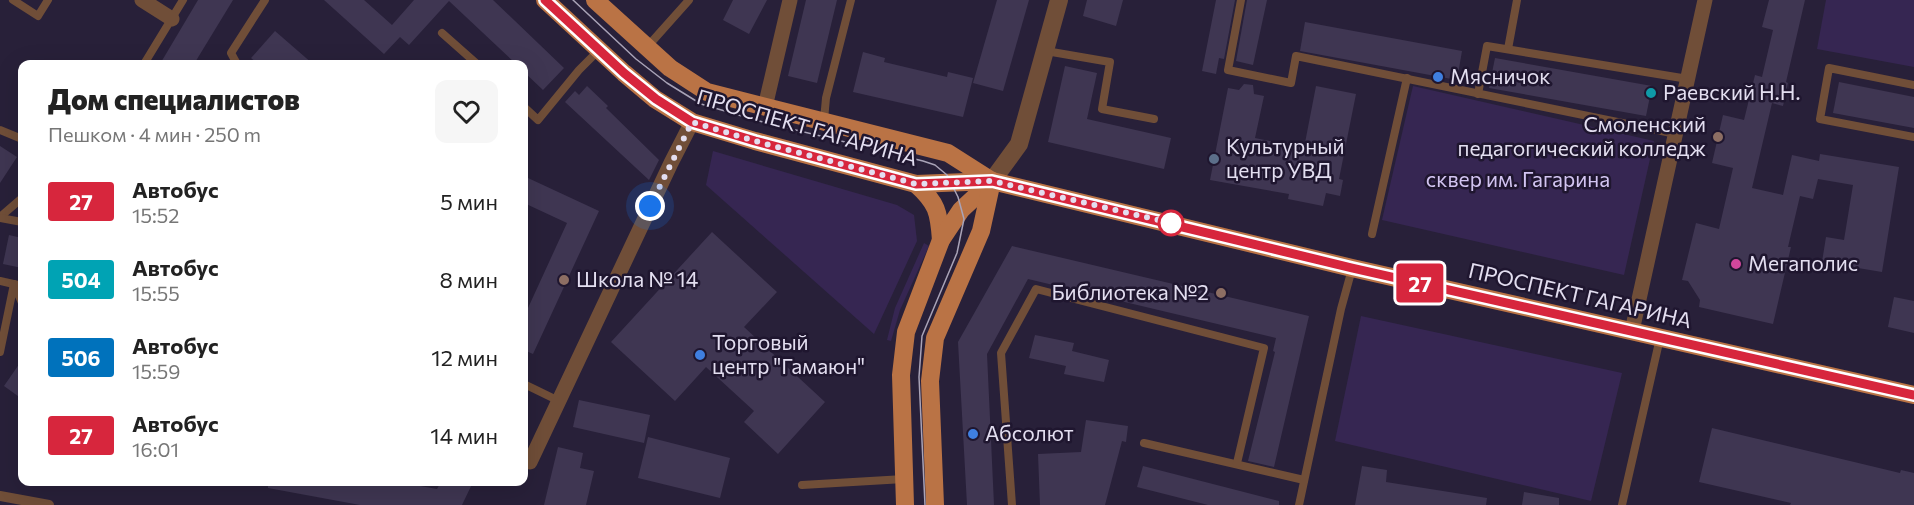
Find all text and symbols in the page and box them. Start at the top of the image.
place label: Мясничок [1450,63,1550,88]
marker: Мясничок [1431,70,1445,84]
place label: Раевский Н.Н. [1663,79,1800,104]
button: heart [435,80,498,143]
text: Дом специалистов [48,82,300,116]
street label: ПРОСПЕКТ ГАГАРИНА [694,83,921,170]
marker: Раевский Н.Н. [1644,86,1658,100]
place label: Смоленский педагогический колледж [1458,111,1706,160]
text: Пешком · 4 мин · 250 m [48,122,261,146]
marker: Смоленский педагогический колледж [1711,130,1725,144]
place label: Культурный центр УВД [1226,133,1344,182]
marker: Культурный центр УВД [1207,152,1221,166]
park label: сквер им. Гагарина [1426,166,1610,191]
text: Автобус [132,176,219,203]
text: 5 мин [440,188,498,215]
text: 27 [69,189,93,214]
your location [635,191,665,221]
text: 15:52 [132,203,179,227]
unlabelled marker [1158,210,1184,236]
place label: Мегаполис [1748,250,1858,275]
text: Автобус [132,254,219,281]
street label: ПРОСПЕКТ ГАГАРИНА [1466,257,1694,332]
marker: Мегаполис [1729,257,1743,271]
line badge: 27 [1393,264,1447,302]
text: 8 мин [440,266,498,293]
place label: Школа № 14 [576,266,699,291]
text: 504 [61,267,101,292]
text: 27 [1408,271,1432,296]
marker: Школа № 14 [557,273,571,287]
place label: Библиотека №2 [1051,279,1209,304]
text: 15:55 [132,281,180,305]
marker: Библиотека №2 [1214,286,1228,300]
place label: Торговый центр "Гамаюн" [712,329,865,378]
text: Автобус [132,332,219,359]
text: 12 мин [431,344,498,371]
text: 506 [61,345,101,370]
marker: Торговый центр "Гамаюн" [693,348,707,362]
text: 15:59 [132,359,180,383]
text: Автобус [132,410,219,437]
place label: Абсолют [985,420,1074,445]
text: 14 мин [430,422,498,449]
text: 27 [69,423,93,448]
marker: Абсолют [966,427,980,441]
text: 16:01 [132,437,179,461]

